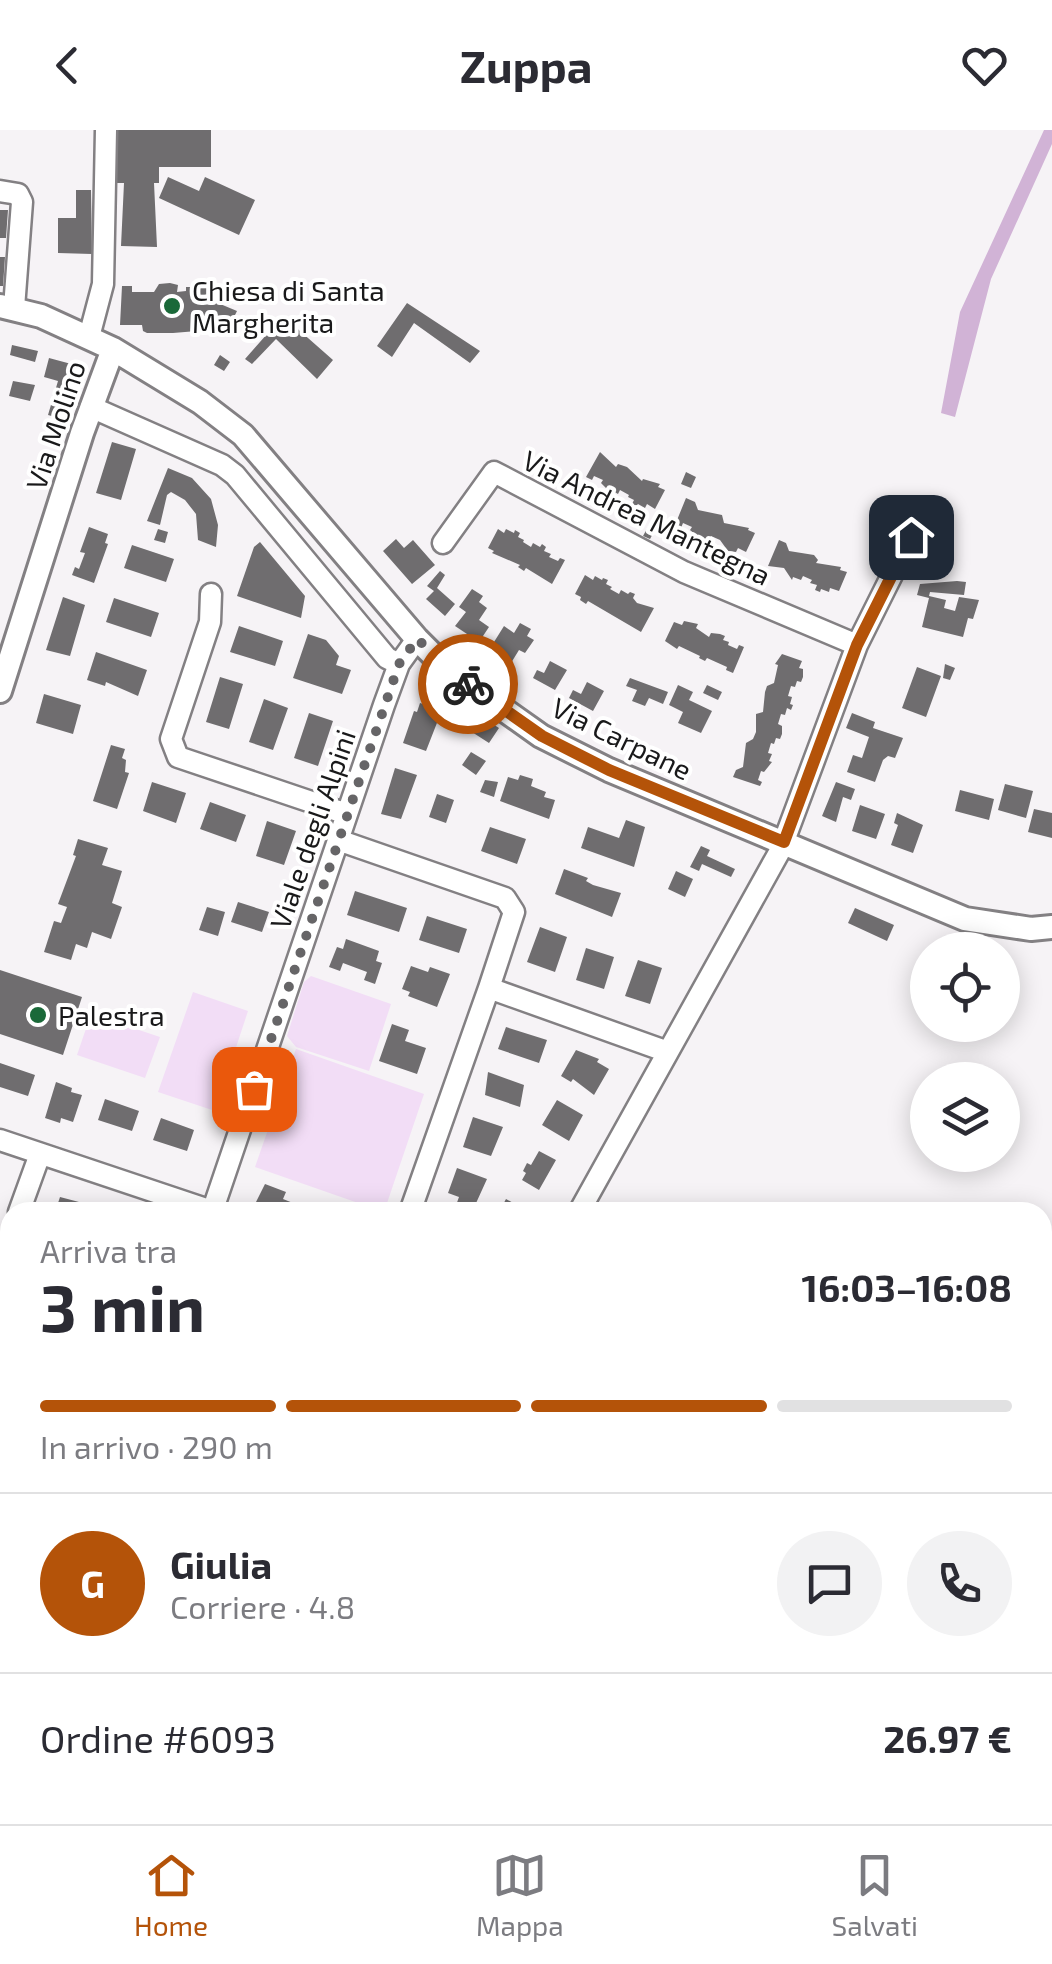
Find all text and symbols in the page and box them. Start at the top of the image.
icon: back [40,38,95,93]
text: Zuppa [460,38,592,92]
icon: heart [957,38,1012,93]
place label: Chiesa di Santa Margherita [192,273,385,339]
marker: Chiesa di Santa Margherita [161,295,183,317]
street label: Via Molino [18,356,92,494]
street label: Via Andrea Mantegna [518,442,776,592]
pin [869,495,954,580]
icon: home [884,510,939,565]
courier [418,634,518,734]
icon: bike [441,657,496,712]
street label: Via Carpane [547,690,697,786]
street label: Viale degli Alpini [262,725,362,933]
map controls [910,932,1020,1172]
button: locate [910,932,1020,1042]
place label: Palestra [58,998,165,1032]
marker: Palestra [27,1004,49,1026]
pin [212,1047,297,1132]
icon: bag [227,1062,282,1117]
button: layers [910,1062,1020,1172]
text: Arriva tra [40,1231,177,1269]
text: 16:03–16:08 [802,1264,1012,1310]
text: 3 min [40,1267,205,1345]
text: In arrivo · 290 m [40,1427,273,1465]
button: chat [777,1531,882,1636]
button: phone [907,1531,1012,1636]
text: Giulia [170,1541,272,1587]
text: G [80,1560,105,1606]
text: Corriere · 4.8 [170,1587,355,1625]
text: Ordine #6093 [40,1715,276,1761]
text: 26.97 € [883,1715,1012,1761]
tab: Home [134,1848,208,1942]
tab: Mappa [476,1848,564,1942]
tab: Salvati [832,1848,918,1942]

